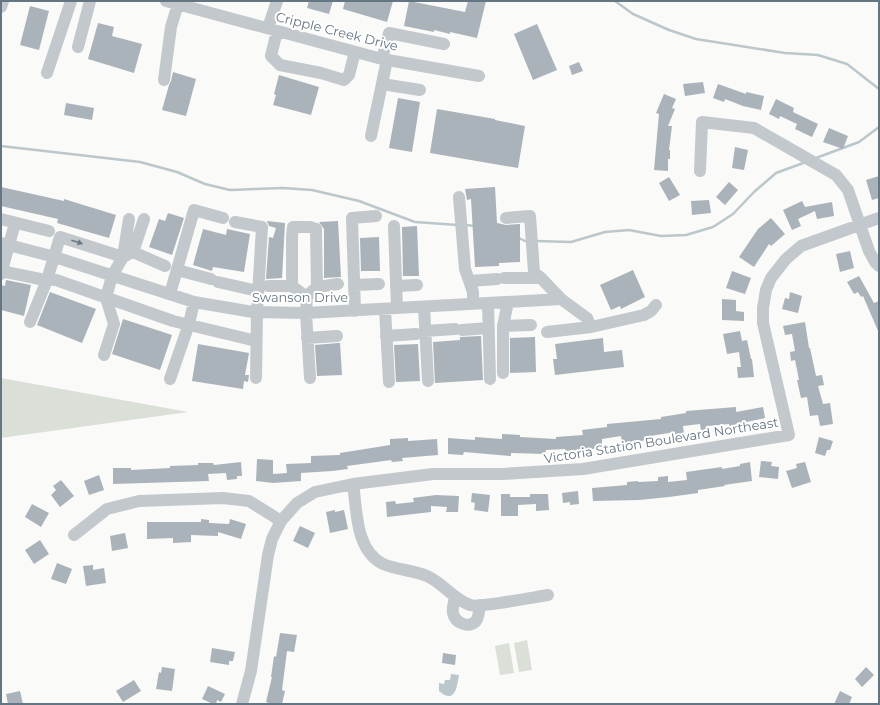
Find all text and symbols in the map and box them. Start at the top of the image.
street label: Cripple Creek Drive [274,8,400,54]
one-way arrow [72,239,84,245]
street label: Swanson Drive [252,289,348,305]
street label: Victoria Station Boulevard Northeast [543,414,779,466]

